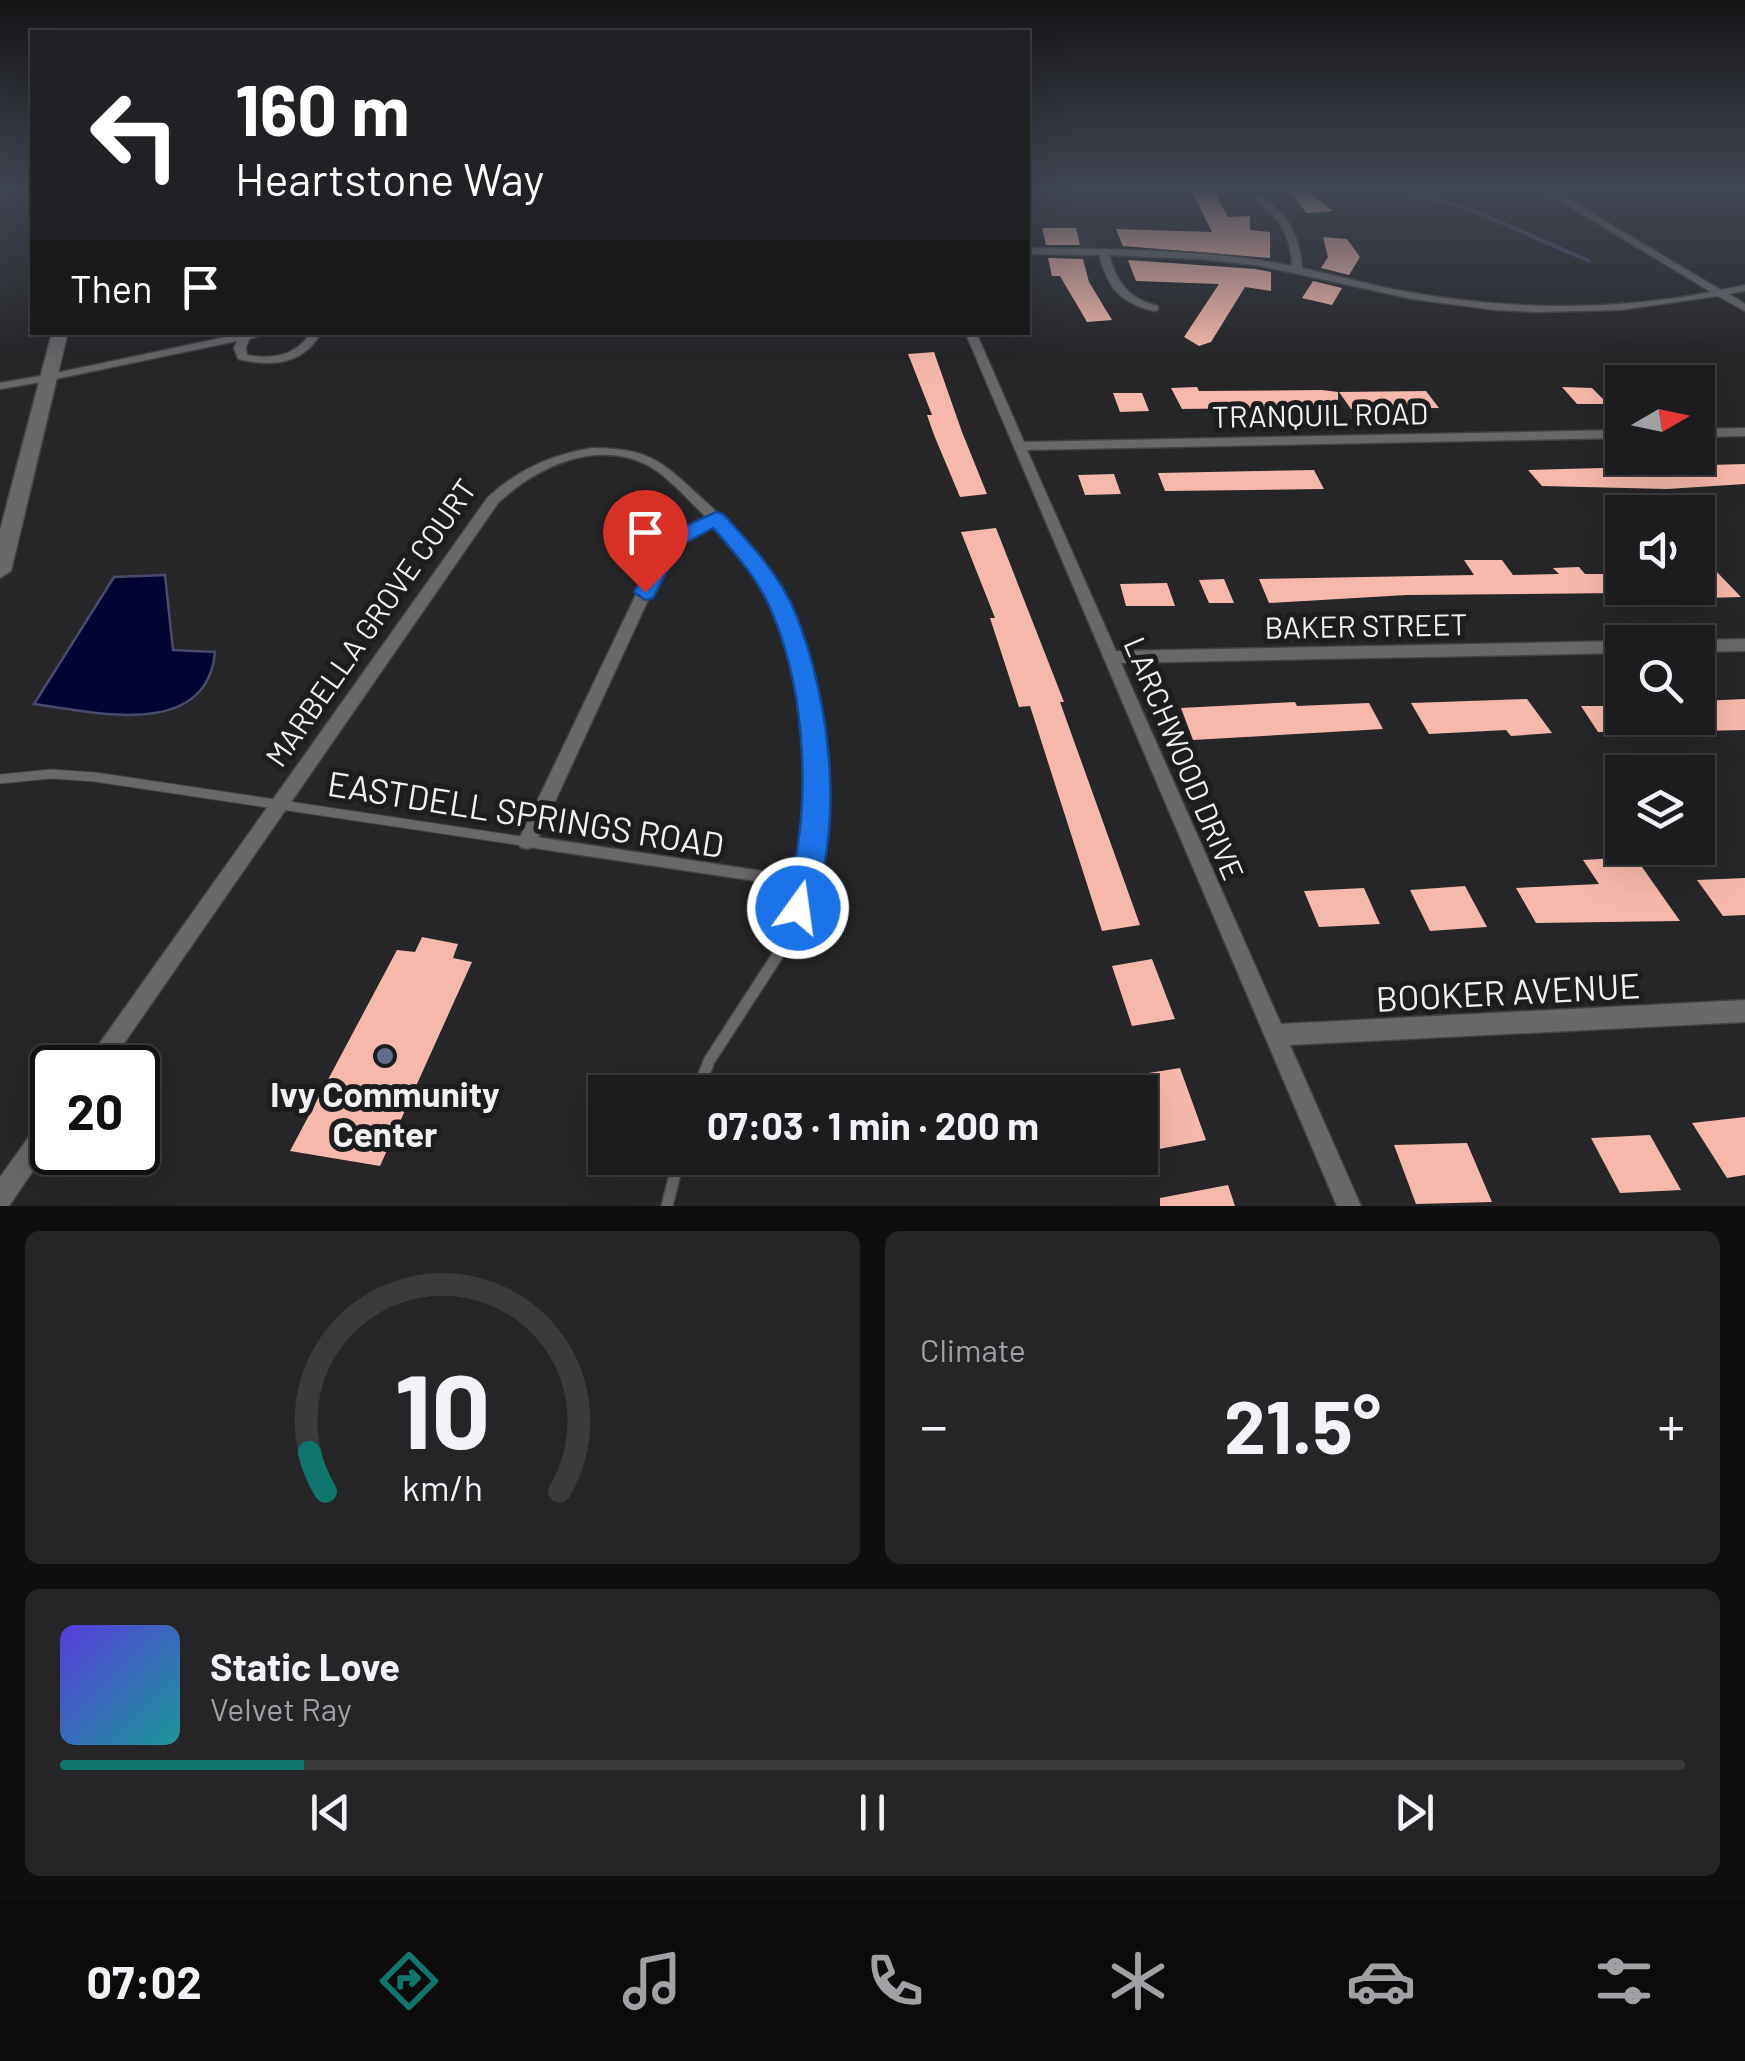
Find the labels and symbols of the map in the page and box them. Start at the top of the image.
north arrow [1605,365,1715,475]
street label: TRANQUIL ROAD [1212,394,1428,434]
street label: MARBELLA GROVE COURT [257,471,483,773]
pin [603,490,688,593]
street label: BAKER STREET [1264,605,1468,645]
street label: LARCHWOOD DRIVE [1118,631,1252,885]
street label: EASTDELL SPRINGS ROAD [325,761,727,865]
position arrow [746,856,850,960]
street label: BOOKER AVENUE [1375,963,1641,1019]
speed limit sign: 20 [30,1045,160,1175]
marker: Ivy Community Center [374,1045,396,1067]
place label: Ivy Community Center [270,1072,500,1154]

